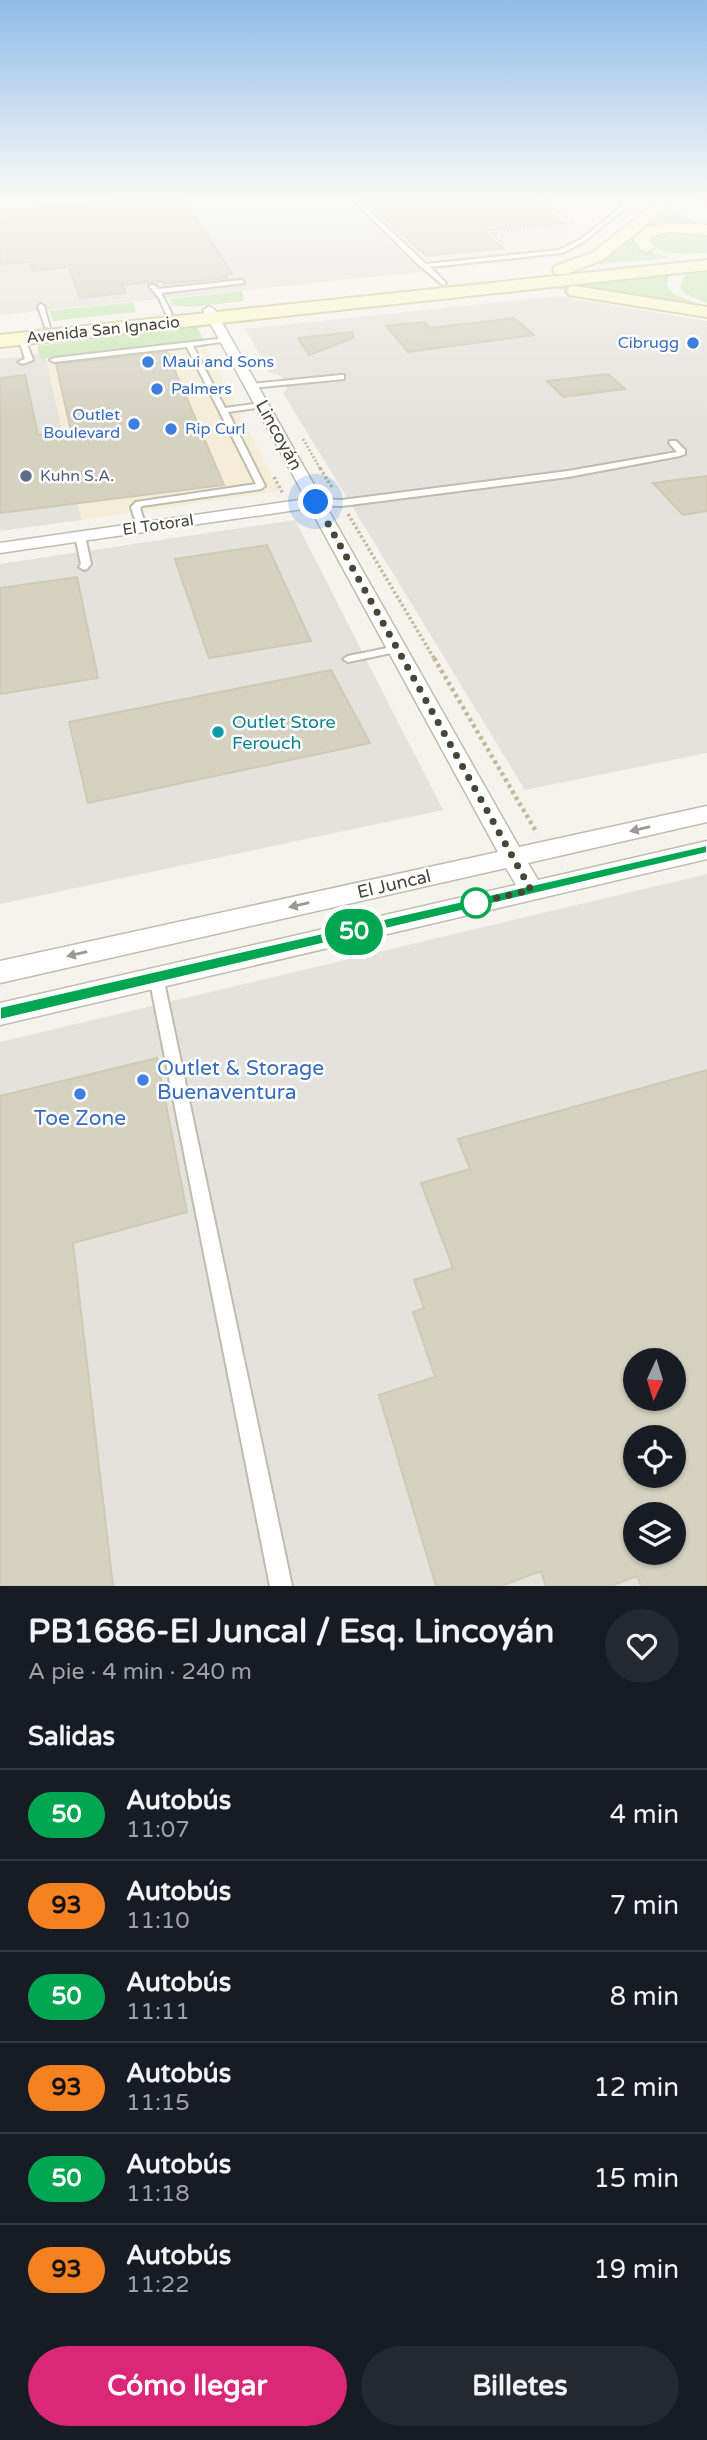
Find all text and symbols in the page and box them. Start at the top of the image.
street label: Avenida San Ignacio [25,312,181,348]
place label: Cibrugg [618,333,679,353]
marker: Cibrugg [685,335,701,351]
place label: Maui and Sons [162,352,274,372]
marker: Maui and Sons [140,354,156,370]
place label: Palmers [171,379,232,399]
marker: Palmers [149,381,165,397]
street label: Lincoyán [251,396,307,474]
place label: Outlet Boulevard [43,405,120,443]
marker: Outlet Boulevard [126,416,142,432]
place label: Rip Curl [185,419,245,439]
marker: Rip Curl [163,421,179,437]
place label: Kuhn S.A. [40,466,114,486]
marker: Kuhn S.A. [18,468,34,484]
your location [298,484,333,519]
street label: El Totoral [121,510,195,540]
place label: Outlet Store Ferouch [232,711,336,754]
marker: Outlet Store Ferouch [210,724,226,740]
one-way arrow [629,823,651,834]
street label: El Juncal [355,865,433,903]
unlabelled marker [461,888,491,918]
one-way arrow [288,900,310,911]
line badge: 50 [322,909,386,955]
text: 50 [339,917,369,946]
one-way arrow [66,949,88,960]
place label: Outlet & Storage Buenaventura [157,1056,324,1105]
marker: Outlet & Storage Buenaventura [135,1072,151,1088]
marker: Toe Zone [72,1086,88,1102]
place label: Toe Zone [34,1106,126,1131]
north arrow [623,1348,686,1410]
map controls [623,1348,686,1565]
button: locate [623,1425,686,1488]
button: layers [623,1502,686,1565]
button: heart [605,1609,679,1683]
text: PB1686-El Juncal / Esq. Lincoyán [28,1612,554,1651]
text: A pie · 4 min · 240 m [28,1658,252,1686]
text: Salidas [28,1721,115,1752]
text: Autobús [126,1785,231,1816]
text: 4 min [610,1799,679,1830]
text: 50 [51,1800,82,1829]
text: 11:07 [126,1816,190,1844]
text: Autobús [126,1876,231,1907]
text: 7 min [610,1890,679,1921]
text: 93 [51,1891,82,1920]
text: 11:10 [126,1907,190,1935]
text: Autobús [126,1967,231,1998]
text: 8 min [610,1981,679,2012]
text: 50 [51,1982,82,2011]
text: 11:11 [126,1998,190,2026]
text: Autobús [126,2058,231,2089]
text: 12 min [593,2072,679,2103]
text: 93 [51,2073,82,2102]
text: 11:15 [126,2089,190,2117]
text: Autobús [126,2149,231,2180]
text: 15 min [593,2163,679,2194]
text: 50 [51,2164,82,2193]
text: 11:18 [126,2180,190,2208]
text: Autobús [126,2240,231,2271]
text: 19 min [593,2254,679,2285]
text: 93 [51,2255,82,2284]
text: 11:22 [126,2271,190,2299]
button: Cómo llegar [28,2346,347,2426]
button: Billetes [361,2346,679,2426]

